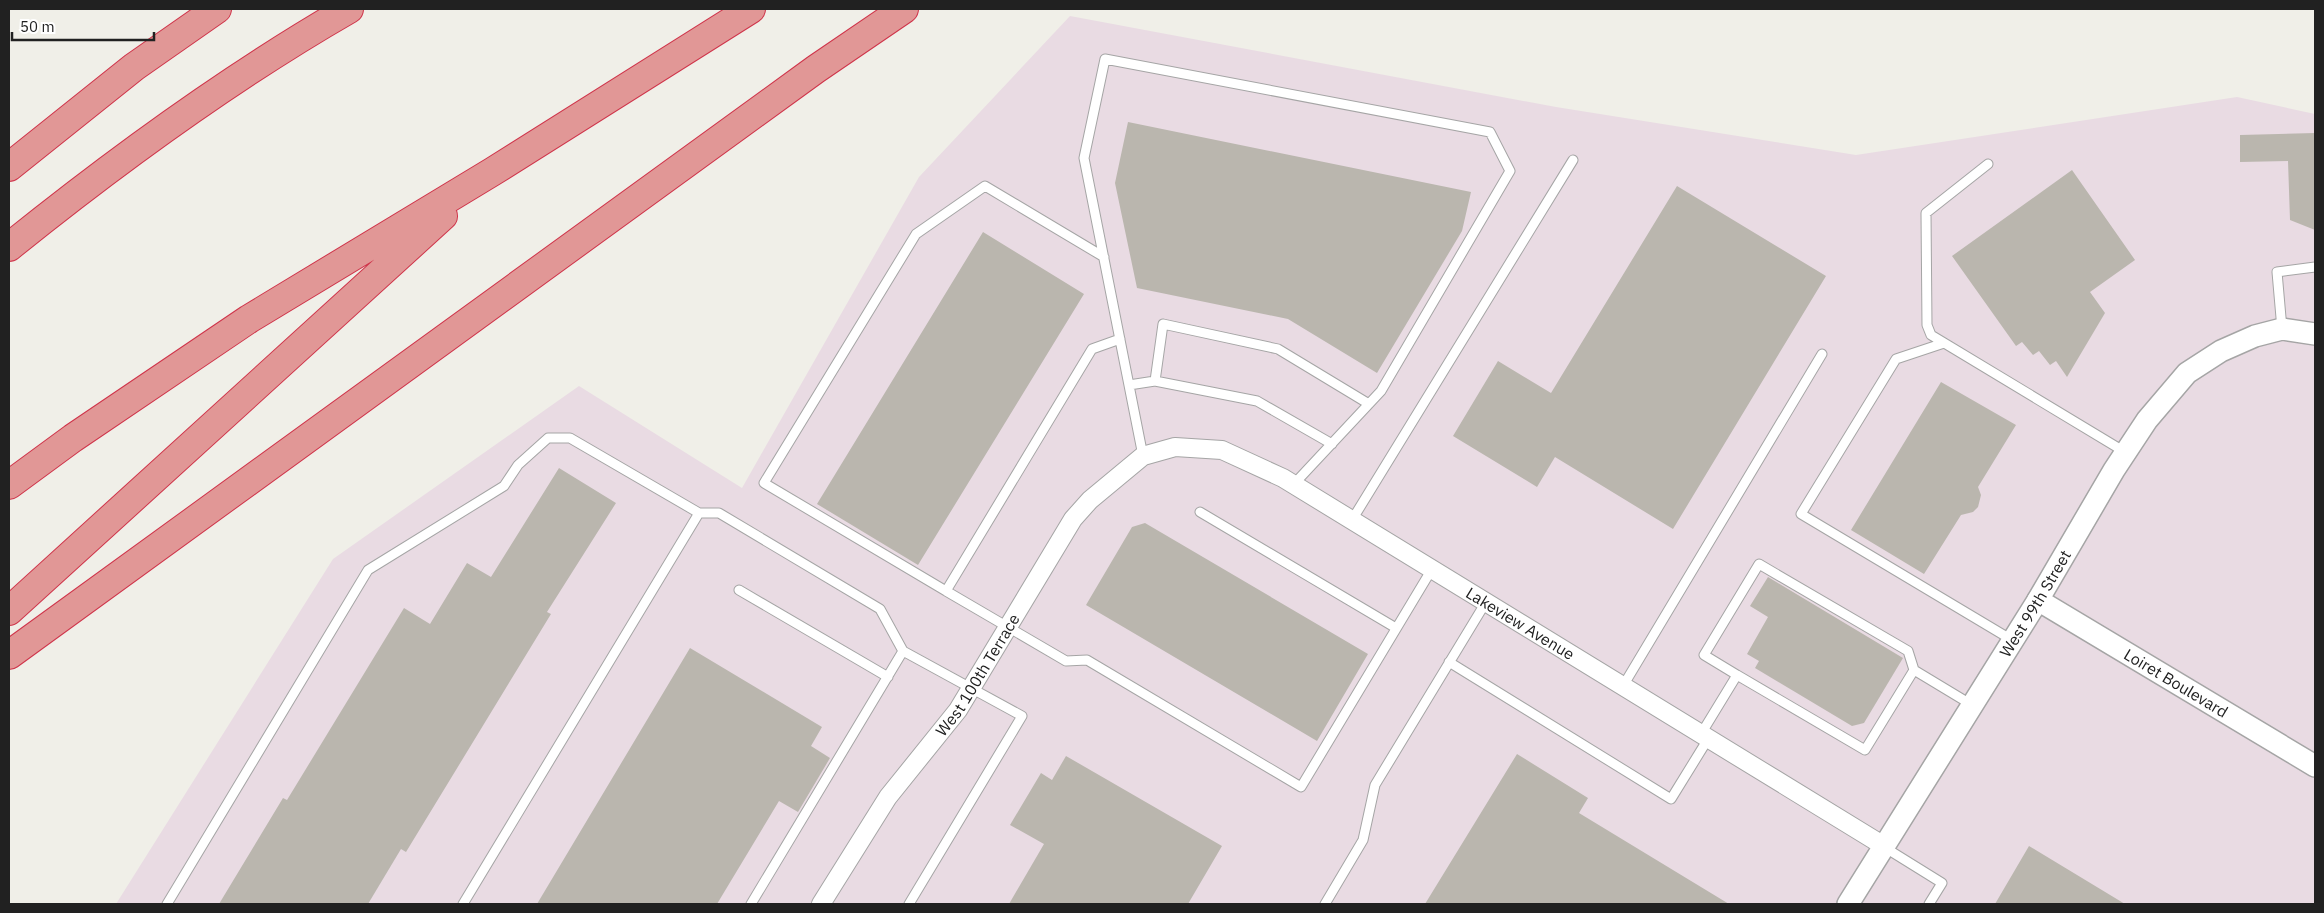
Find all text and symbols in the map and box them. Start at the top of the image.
scale bar [12,10,155,42]
text: 50 m [20,17,55,36]
street label: West 99th Street [1995,546,2075,661]
street label: Lakeview Avenue [1462,583,1578,664]
street label: West 100th Terrace [931,610,1024,740]
street label: Loiret Boulevard [2120,644,2232,722]

